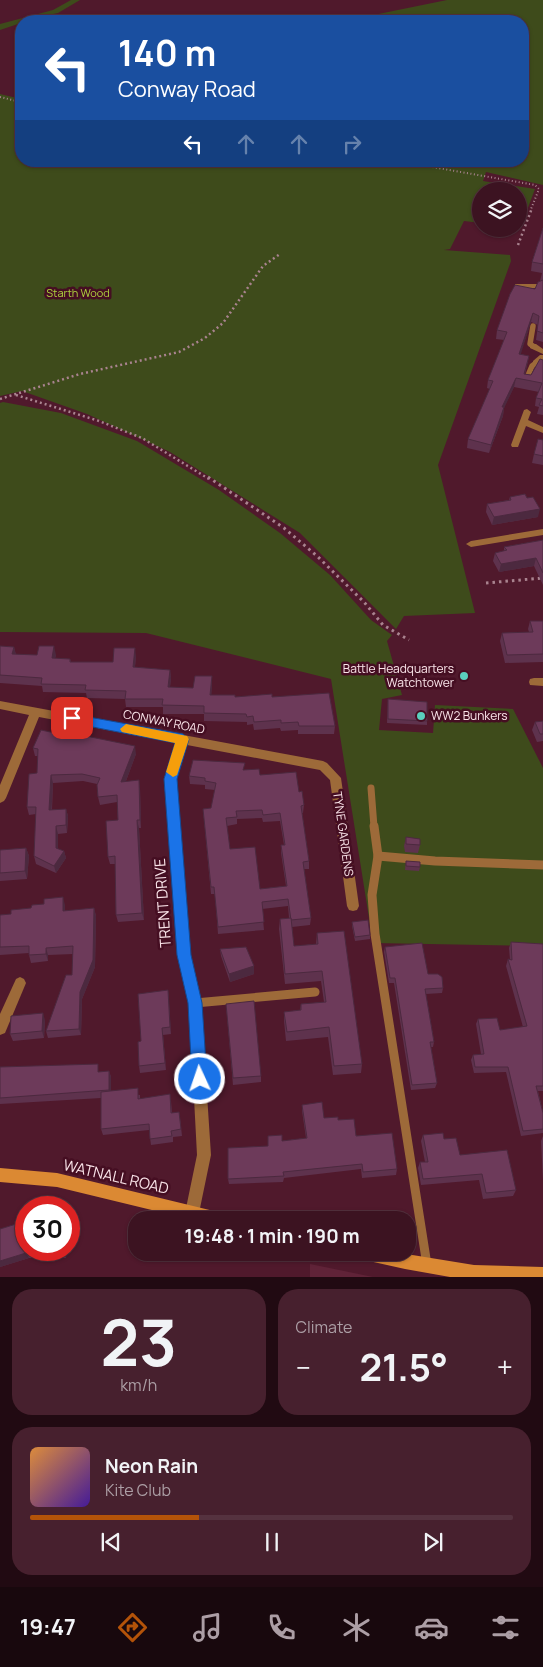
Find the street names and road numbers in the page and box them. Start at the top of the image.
street label: CONWAY ROAD [122,705,206,738]
street label: TYNE GARDENS [329,790,358,877]
street label: TRENT DRIVE [149,858,176,948]
street label: WATNALL ROAD [61,1154,171,1199]

